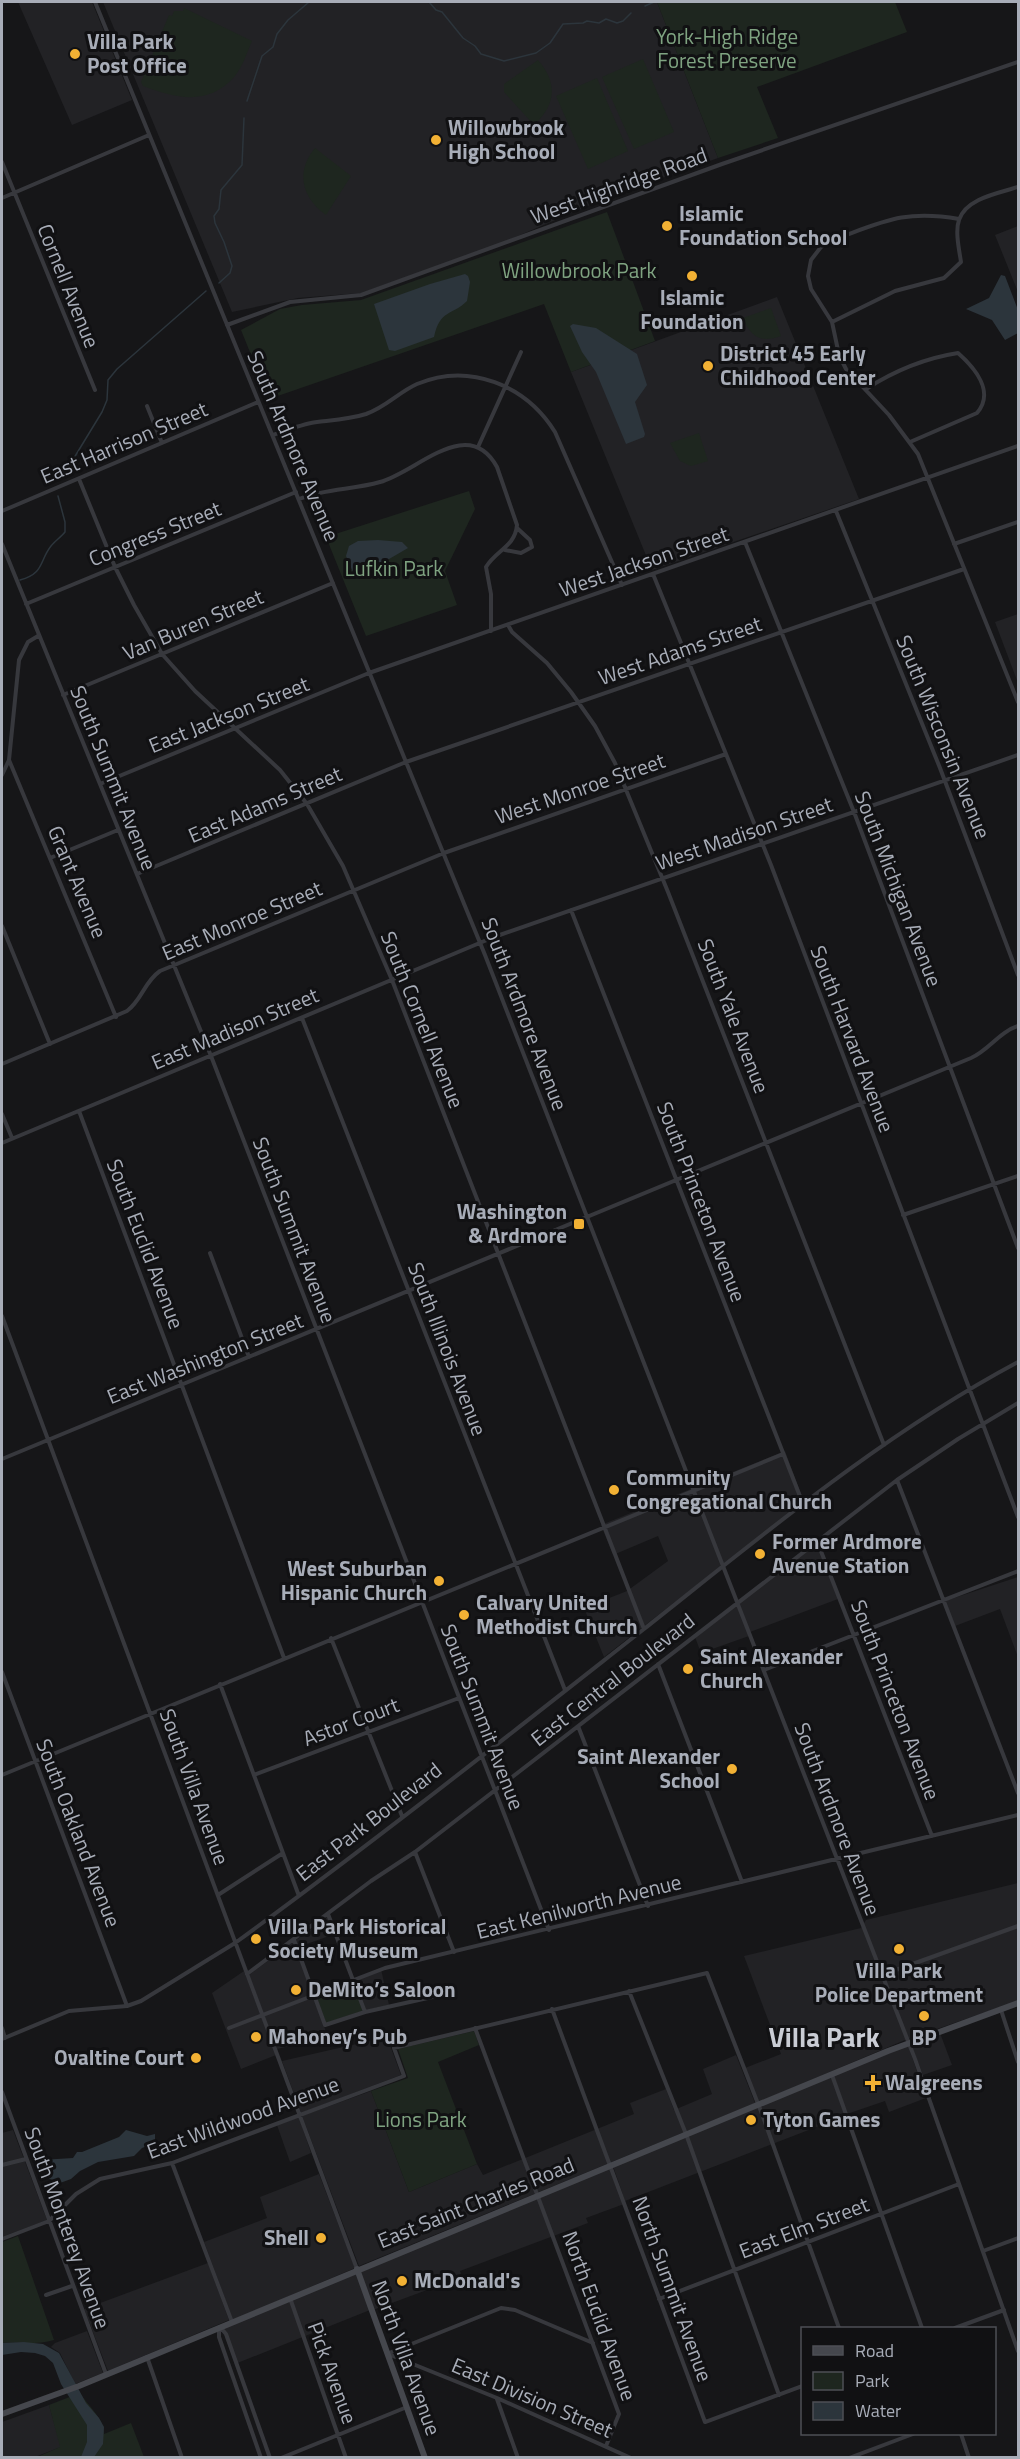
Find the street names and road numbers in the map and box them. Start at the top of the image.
street label: West Highridge Road [526,138,711,232]
street label: Cornell Avenue [29,219,108,353]
street label: South Ardmore Avenue [239,345,349,546]
street label: East Harrison Street [35,392,213,492]
street label: Congress Street [84,492,226,574]
street label: West Jackson Street [555,517,733,605]
street label: Van Buren Street [117,580,268,668]
street label: West Adams Street [594,607,766,693]
street label: South Wisconsin Avenue [888,630,999,843]
street label: East Jackson Street [144,667,314,761]
street label: South Summit Avenue [62,680,166,875]
street label: West Monroe Street [490,744,670,832]
street label: East Adams Street [183,757,347,851]
street label: South Michigan Avenue [847,786,951,991]
street label: West Madison Street [651,788,837,878]
street label: Grant Avenue [40,820,116,943]
street label: East Monroe Street [157,872,327,968]
street label: South Ardmore Avenue [473,913,576,1115]
street label: South Cornell Avenue [373,926,473,1113]
street label: South Yale Avenue [690,934,778,1098]
street label: South Harvard Avenue [803,941,903,1137]
street label: East Madison Street [146,978,324,1078]
street label: South Princeton Avenue [649,1097,755,1306]
street label: South Summit Avenue [245,1132,345,1327]
street label: South Euclid Avenue [99,1154,193,1333]
street label: South Illinois Avenue [400,1257,496,1440]
street label: East Washington Street [102,1304,308,1412]
street label: South Princeton Avenue [843,1595,949,1804]
street label: East Central Boulevard [524,1605,701,1754]
street label: South Summit Avenue [433,1619,533,1814]
street label: Astor Court [298,1688,404,1754]
street label: South Villa Avenue [152,1704,238,1869]
street label: South Ardmore Avenue [786,1718,889,1920]
street label: South Oakland Avenue [28,1734,130,1931]
street label: East Park Boulevard [289,1754,448,1889]
street label: East Kenilworth Avenue [473,1865,685,1947]
street label: East Wildwood Avenue [142,2067,343,2167]
street label: South Monterey Avenue [17,2122,119,2333]
street label: East Saint Charles Road [373,2148,579,2256]
street label: East Elm Street [734,2187,874,2266]
street label: North Summit Avenue [624,2191,721,2386]
street label: North Euclid Avenue [554,2226,645,2405]
street label: North Villa Avenue [364,2276,450,2440]
street label: Pick Avenue [300,2317,366,2428]
street label: East Division Street [447,2349,618,2446]

